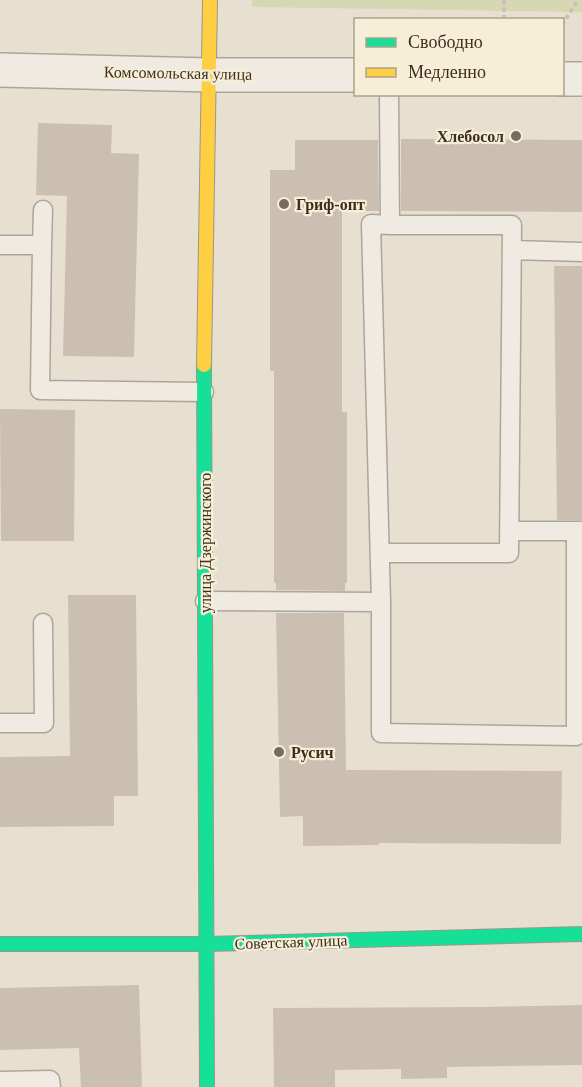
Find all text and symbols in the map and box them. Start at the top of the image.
legend [354,18,564,96]
text: Свободно [408,32,483,52]
text: Медленно [408,62,486,82]
street label: Комсомольская улица [104,63,252,84]
place label: Хлебосол [437,128,504,145]
marker: Хлебосол [509,129,523,143]
place label: Гриф-опт [296,196,365,214]
marker: Гриф-опт [277,197,291,211]
street label: улица Дзержинского [197,473,215,613]
place label: Русич [291,744,334,762]
marker: Русич [272,745,286,759]
street label: Советская улица [234,932,348,953]

